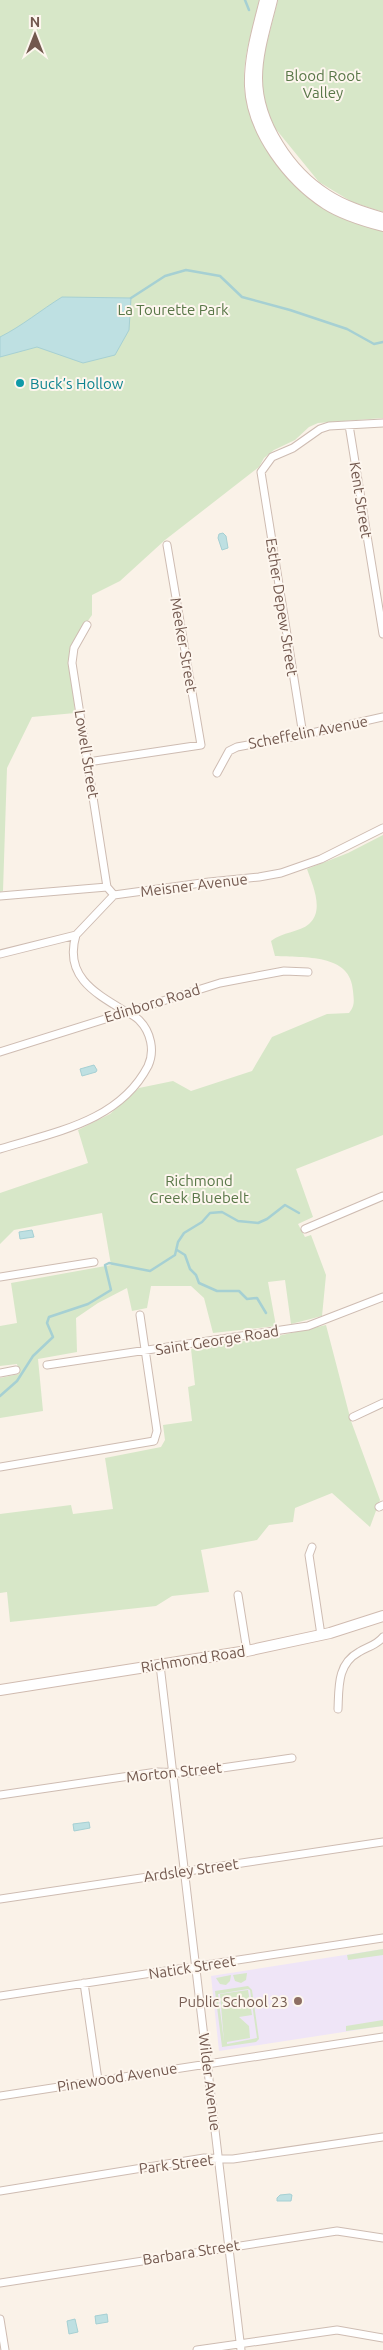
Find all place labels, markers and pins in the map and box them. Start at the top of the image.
place label: Buck’s Hollow [30,375,124,392]
marker: Buck’s Hollow [14,377,26,389]
place label: Public School 23 [178,1993,288,2010]
marker: Public School 23 [292,1995,304,2007]

